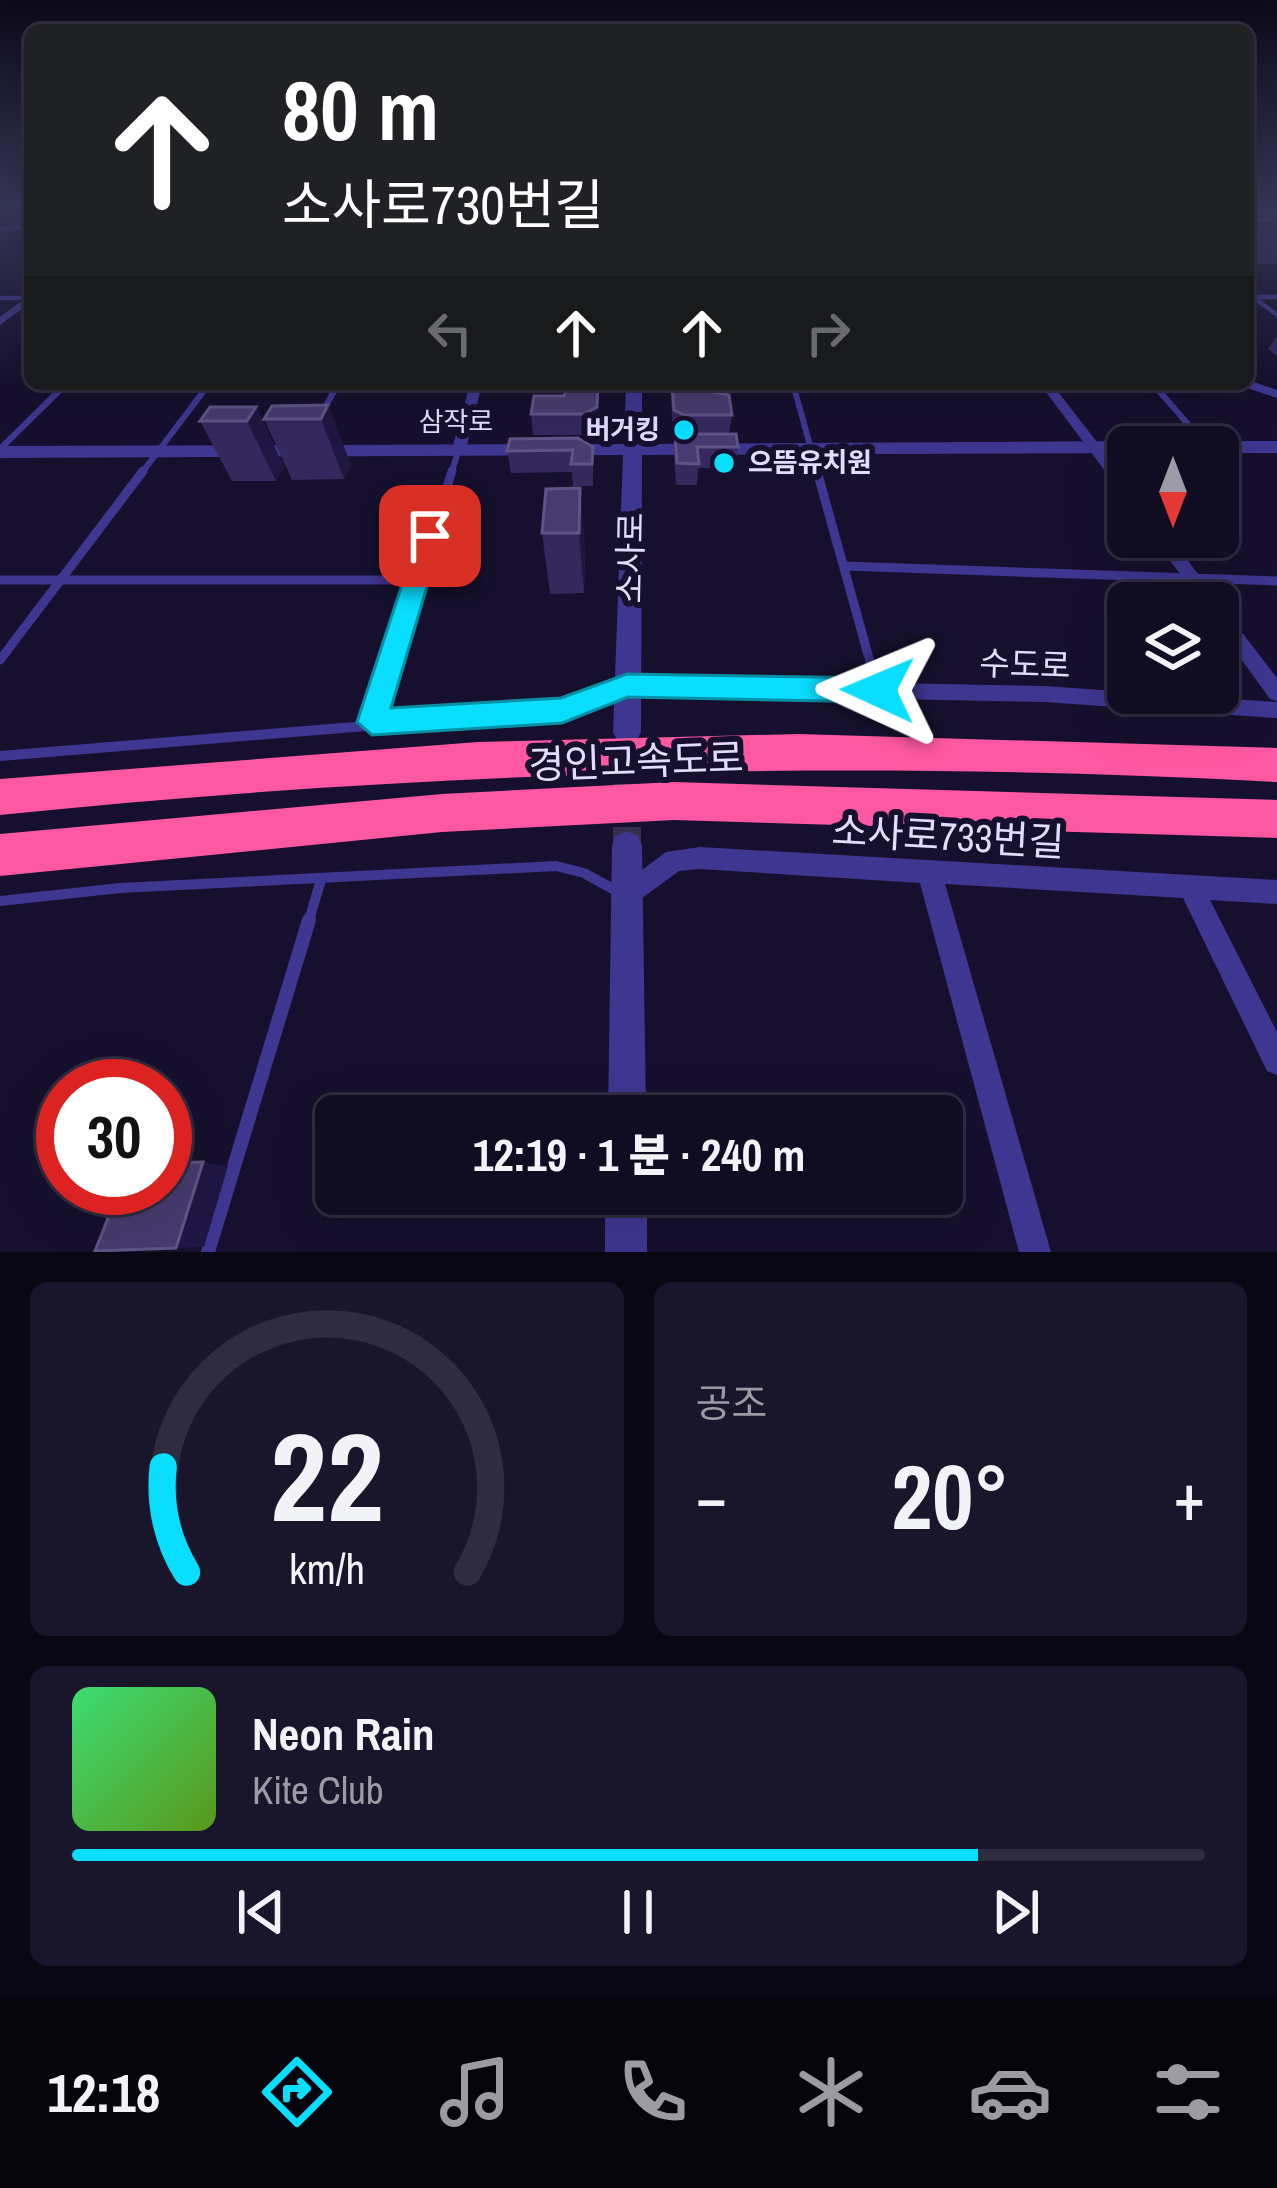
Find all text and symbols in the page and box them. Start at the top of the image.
text: 80 m [282,53,439,166]
icon: ahead [84,72,240,228]
text: 소사로730번길 [282,168,604,241]
icon: left [417,300,483,366]
icon: ahead [543,300,609,366]
icon: ahead [669,300,735,366]
icon: right [795,300,861,366]
street label: 삼작로 [419,403,493,439]
place label: 버거킹 [585,411,660,447]
marker: 버거킹 [671,417,697,443]
north arrow [1107,426,1239,558]
map controls [1107,426,1239,714]
place label: 으뜸유치원 [748,444,872,480]
marker: 으뜸유치원 [711,450,737,476]
pin [379,485,481,587]
icon: arrive [397,503,463,569]
street label: 소사로 [607,512,653,604]
button: layers [1107,582,1239,714]
position arrow [815,627,941,753]
street label: 수도로 [979,640,1071,688]
street label: 경인고속도로 [528,731,744,791]
street label: 소사로733번길 [830,804,1066,868]
speed limit sign: 30 [36,1059,192,1215]
text: 12:19 · 1 분 · 240 m [473,1124,805,1185]
text: 공조 [696,1377,767,1429]
text: 22 [270,1392,384,1560]
text: 20° [891,1436,1009,1557]
text: − [696,1452,727,1541]
text: + [1173,1452,1205,1541]
text: km/h [289,1540,365,1597]
text: Neon Rain [252,1703,434,1764]
text: Kite Club [252,1764,384,1816]
icon: previous [228,1879,294,1945]
icon: pause [605,1879,671,1945]
icon: next [983,1879,1049,1945]
icon: directions [255,2050,339,2134]
icon: music [433,2050,517,2134]
icon: phone [611,2050,695,2134]
icon: climate [789,2050,873,2134]
icon: car [968,2050,1052,2134]
icon: filters [1146,2050,1230,2134]
text: 12:18 [47,2056,160,2129]

